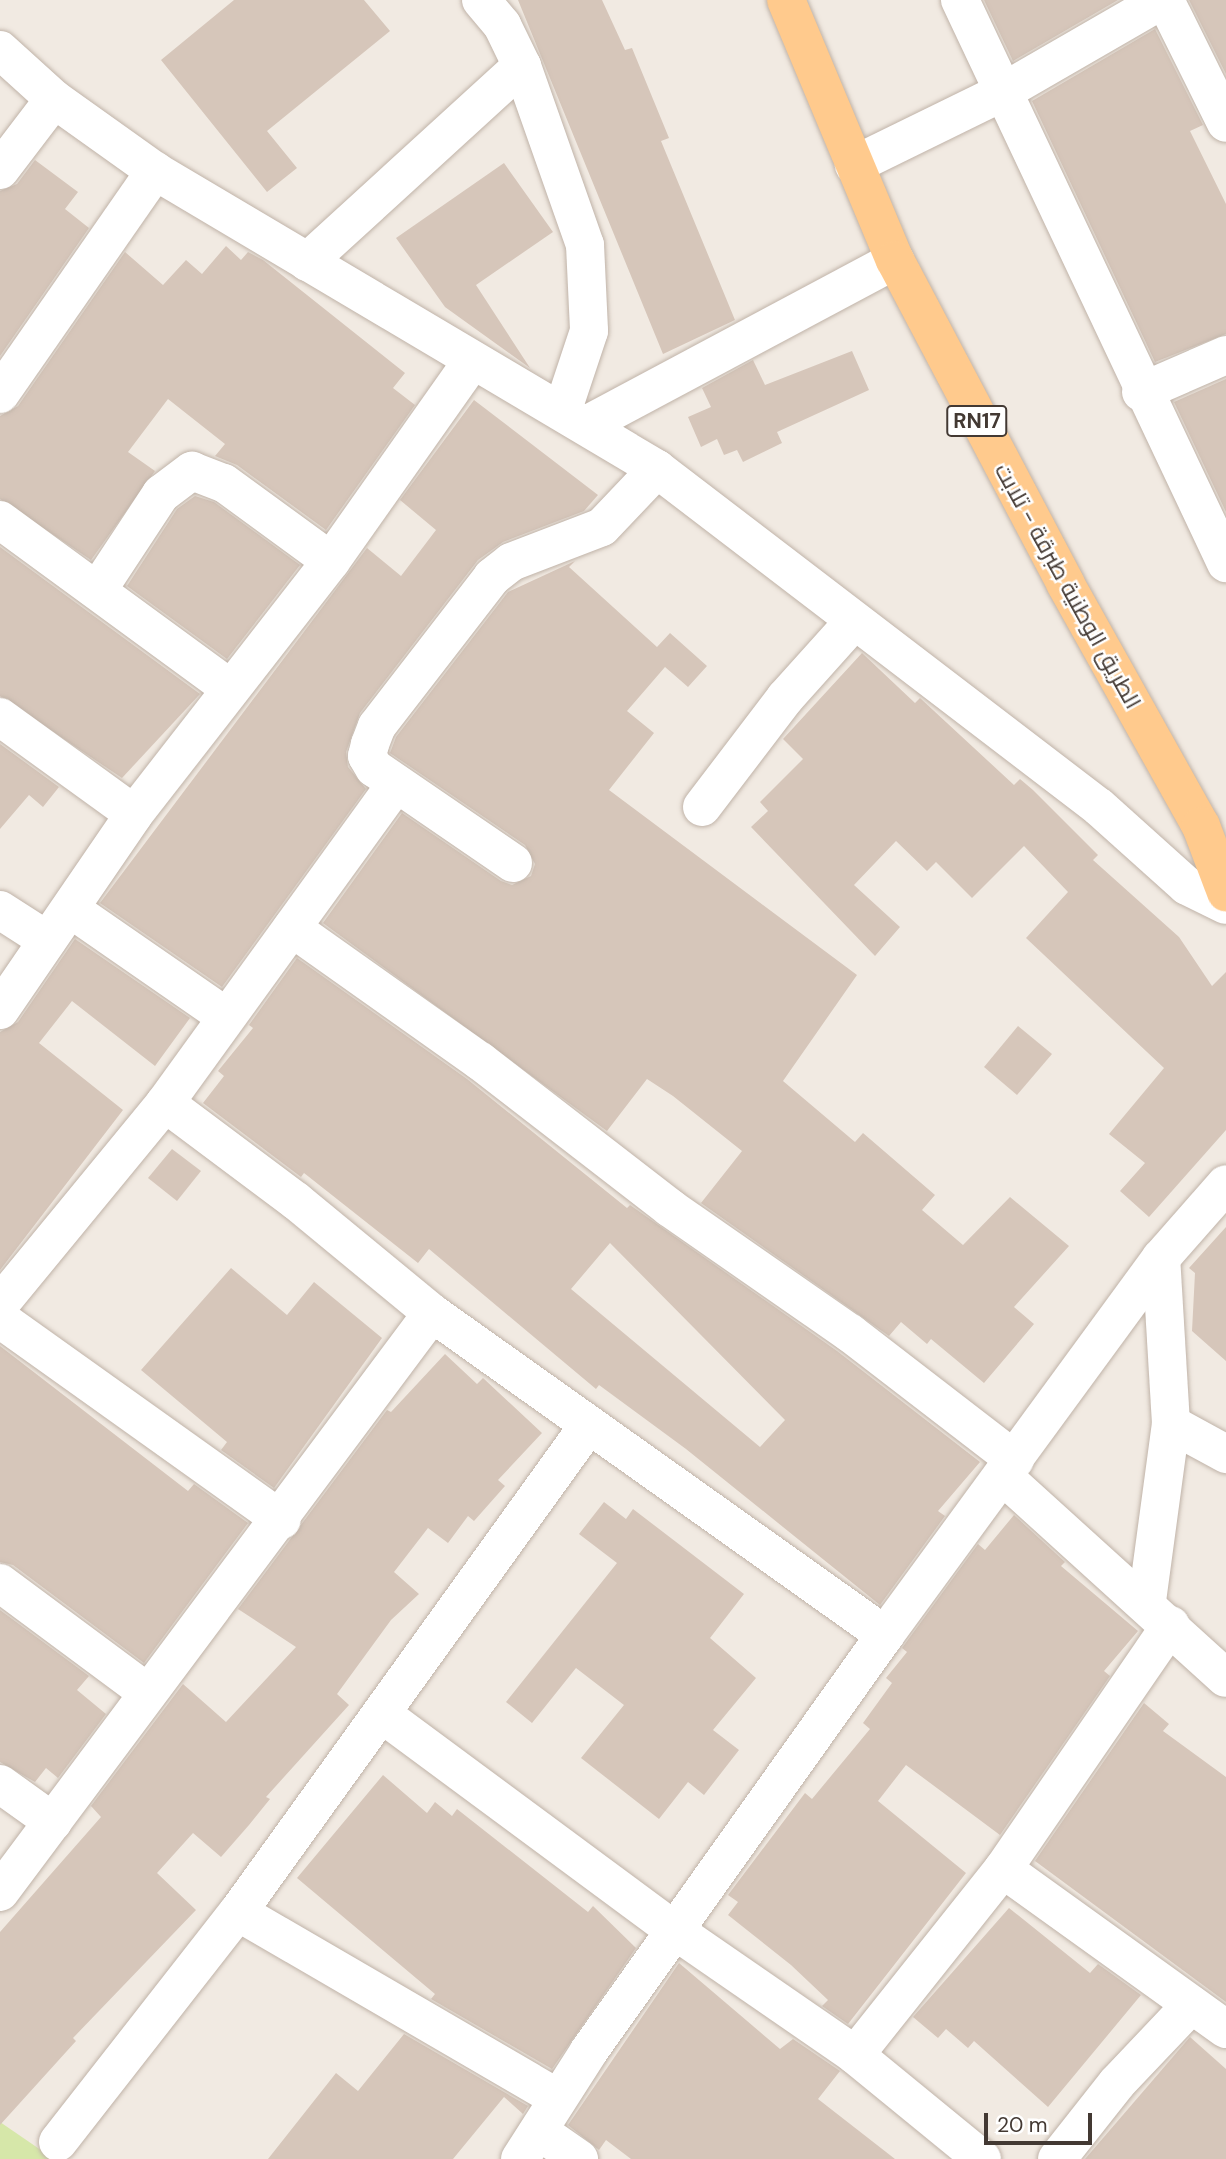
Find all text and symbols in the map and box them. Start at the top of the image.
road number: RN17 [946,404,1009,438]
street label: الطريق الوطنية طبرقة - تلابت [989,458,1147,714]
scale bar [988,2100,1096,2144]
text: 20 m [997,2111,1048,2139]

